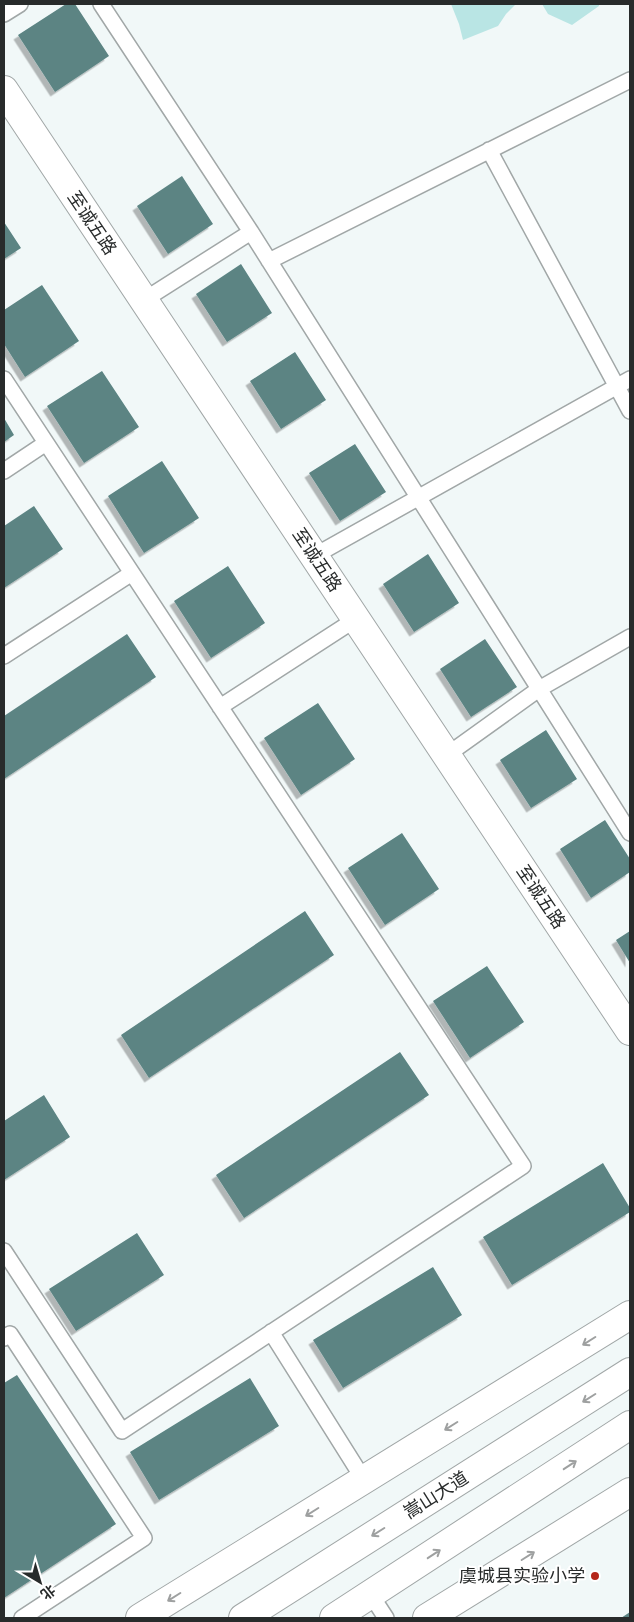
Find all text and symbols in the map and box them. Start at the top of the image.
street label: 至诚五路 [63,186,122,259]
street label: 至诚五路 [288,523,347,596]
street label: 至诚五路 [512,860,571,933]
one-way arrow [582,1336,596,1346]
one-way arrow [583,1393,597,1403]
one-way arrow [444,1422,458,1432]
one-way arrow [563,1460,577,1470]
street label: 嵩山大道 [399,1466,472,1523]
one-way arrow [306,1507,320,1517]
one-way arrow [372,1527,386,1537]
one-way arrow [427,1549,441,1559]
one-way arrow [521,1550,535,1561]
north arrow [15,1557,65,1607]
place label: 虞城县实验小学 [459,1564,585,1587]
marker: 虞城县实验小学 [589,1570,601,1582]
text: 北 [37,1581,59,1604]
one-way arrow [168,1592,182,1602]

